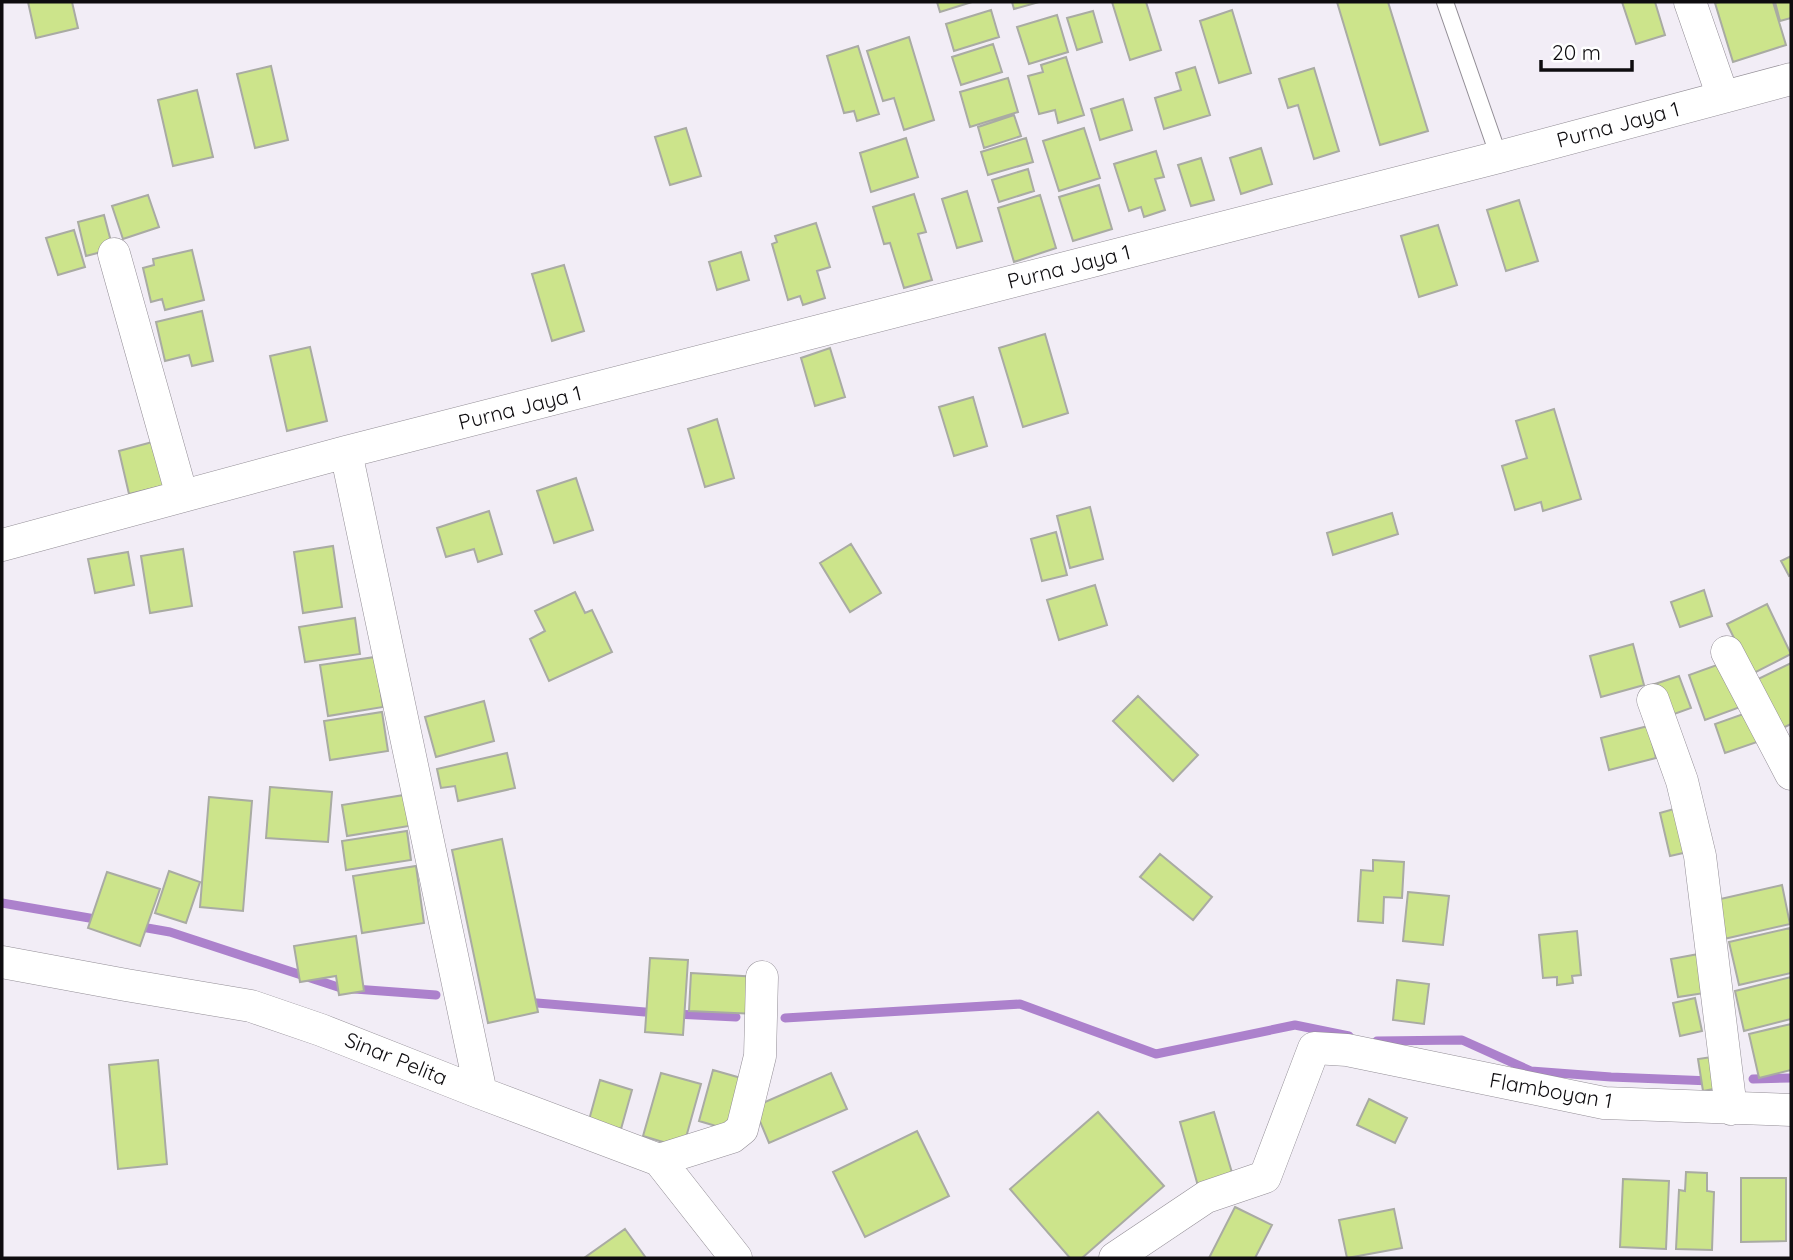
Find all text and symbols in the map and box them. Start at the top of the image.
scale bar [1541,28,1632,72]
text: 20 m [1552,39,1601,65]
street label: Purna Jaya 1 [1554,95,1682,153]
street label: Purna Jaya 1 [1005,238,1133,294]
street label: Purna Jaya 1 [456,379,584,435]
street label: Sinar Pelita [341,1026,451,1090]
street label: Flamboyan 1 [1488,1066,1615,1114]

